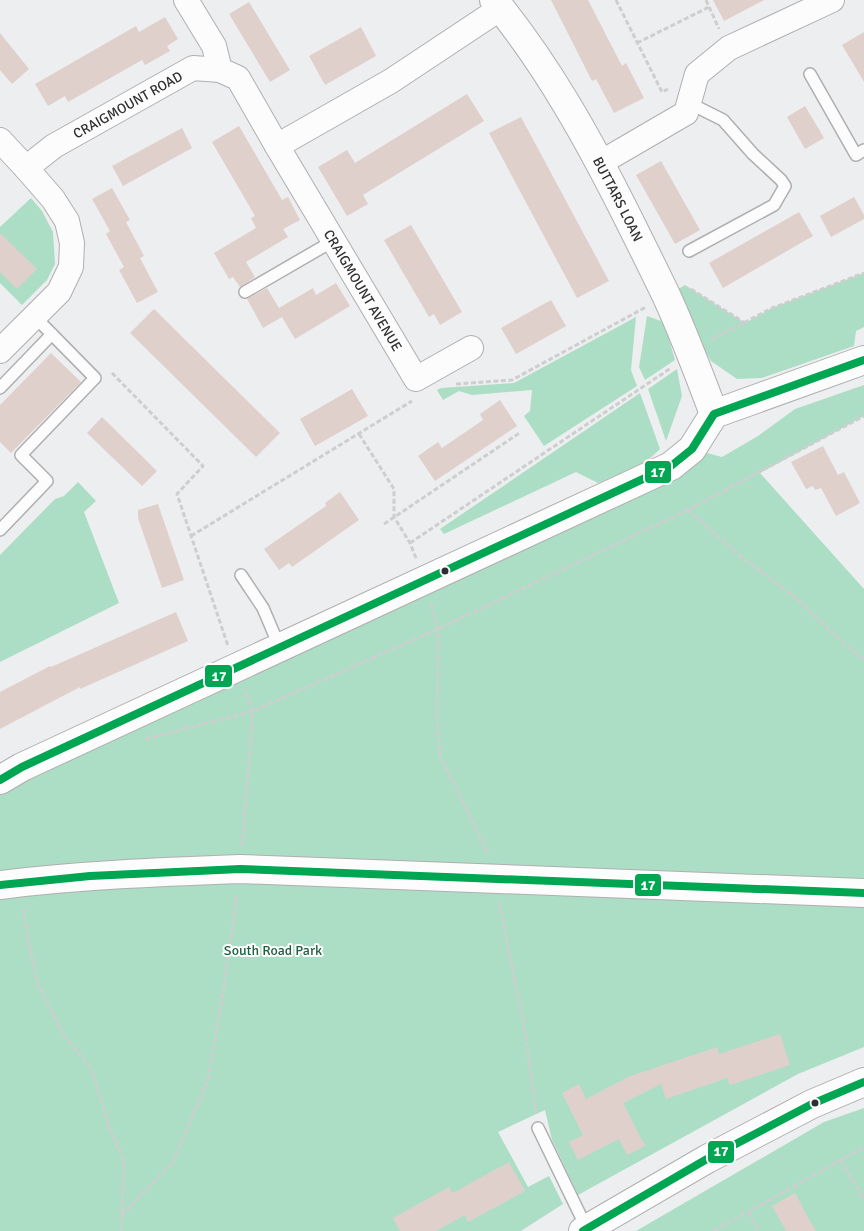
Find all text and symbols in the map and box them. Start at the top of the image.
street label: CRAIGMOUNT ROAD [70,68,186,143]
street label: BUTTARS LOAN [589,154,646,244]
street label: CRAIGMOUNT AVENUE [320,227,405,354]
line badge: 17 [644,460,672,484]
text: 17 [650,464,666,481]
unlabelled marker [440,566,450,576]
line badge: 17 [204,664,233,688]
text: 17 [211,668,227,685]
line badge: 17 [634,873,662,897]
text: 17 [640,877,656,894]
park label: South Road Park [224,942,322,959]
unlabelled marker [810,1098,820,1108]
line badge: 17 [707,1140,735,1164]
text: 17 [713,1143,729,1160]

